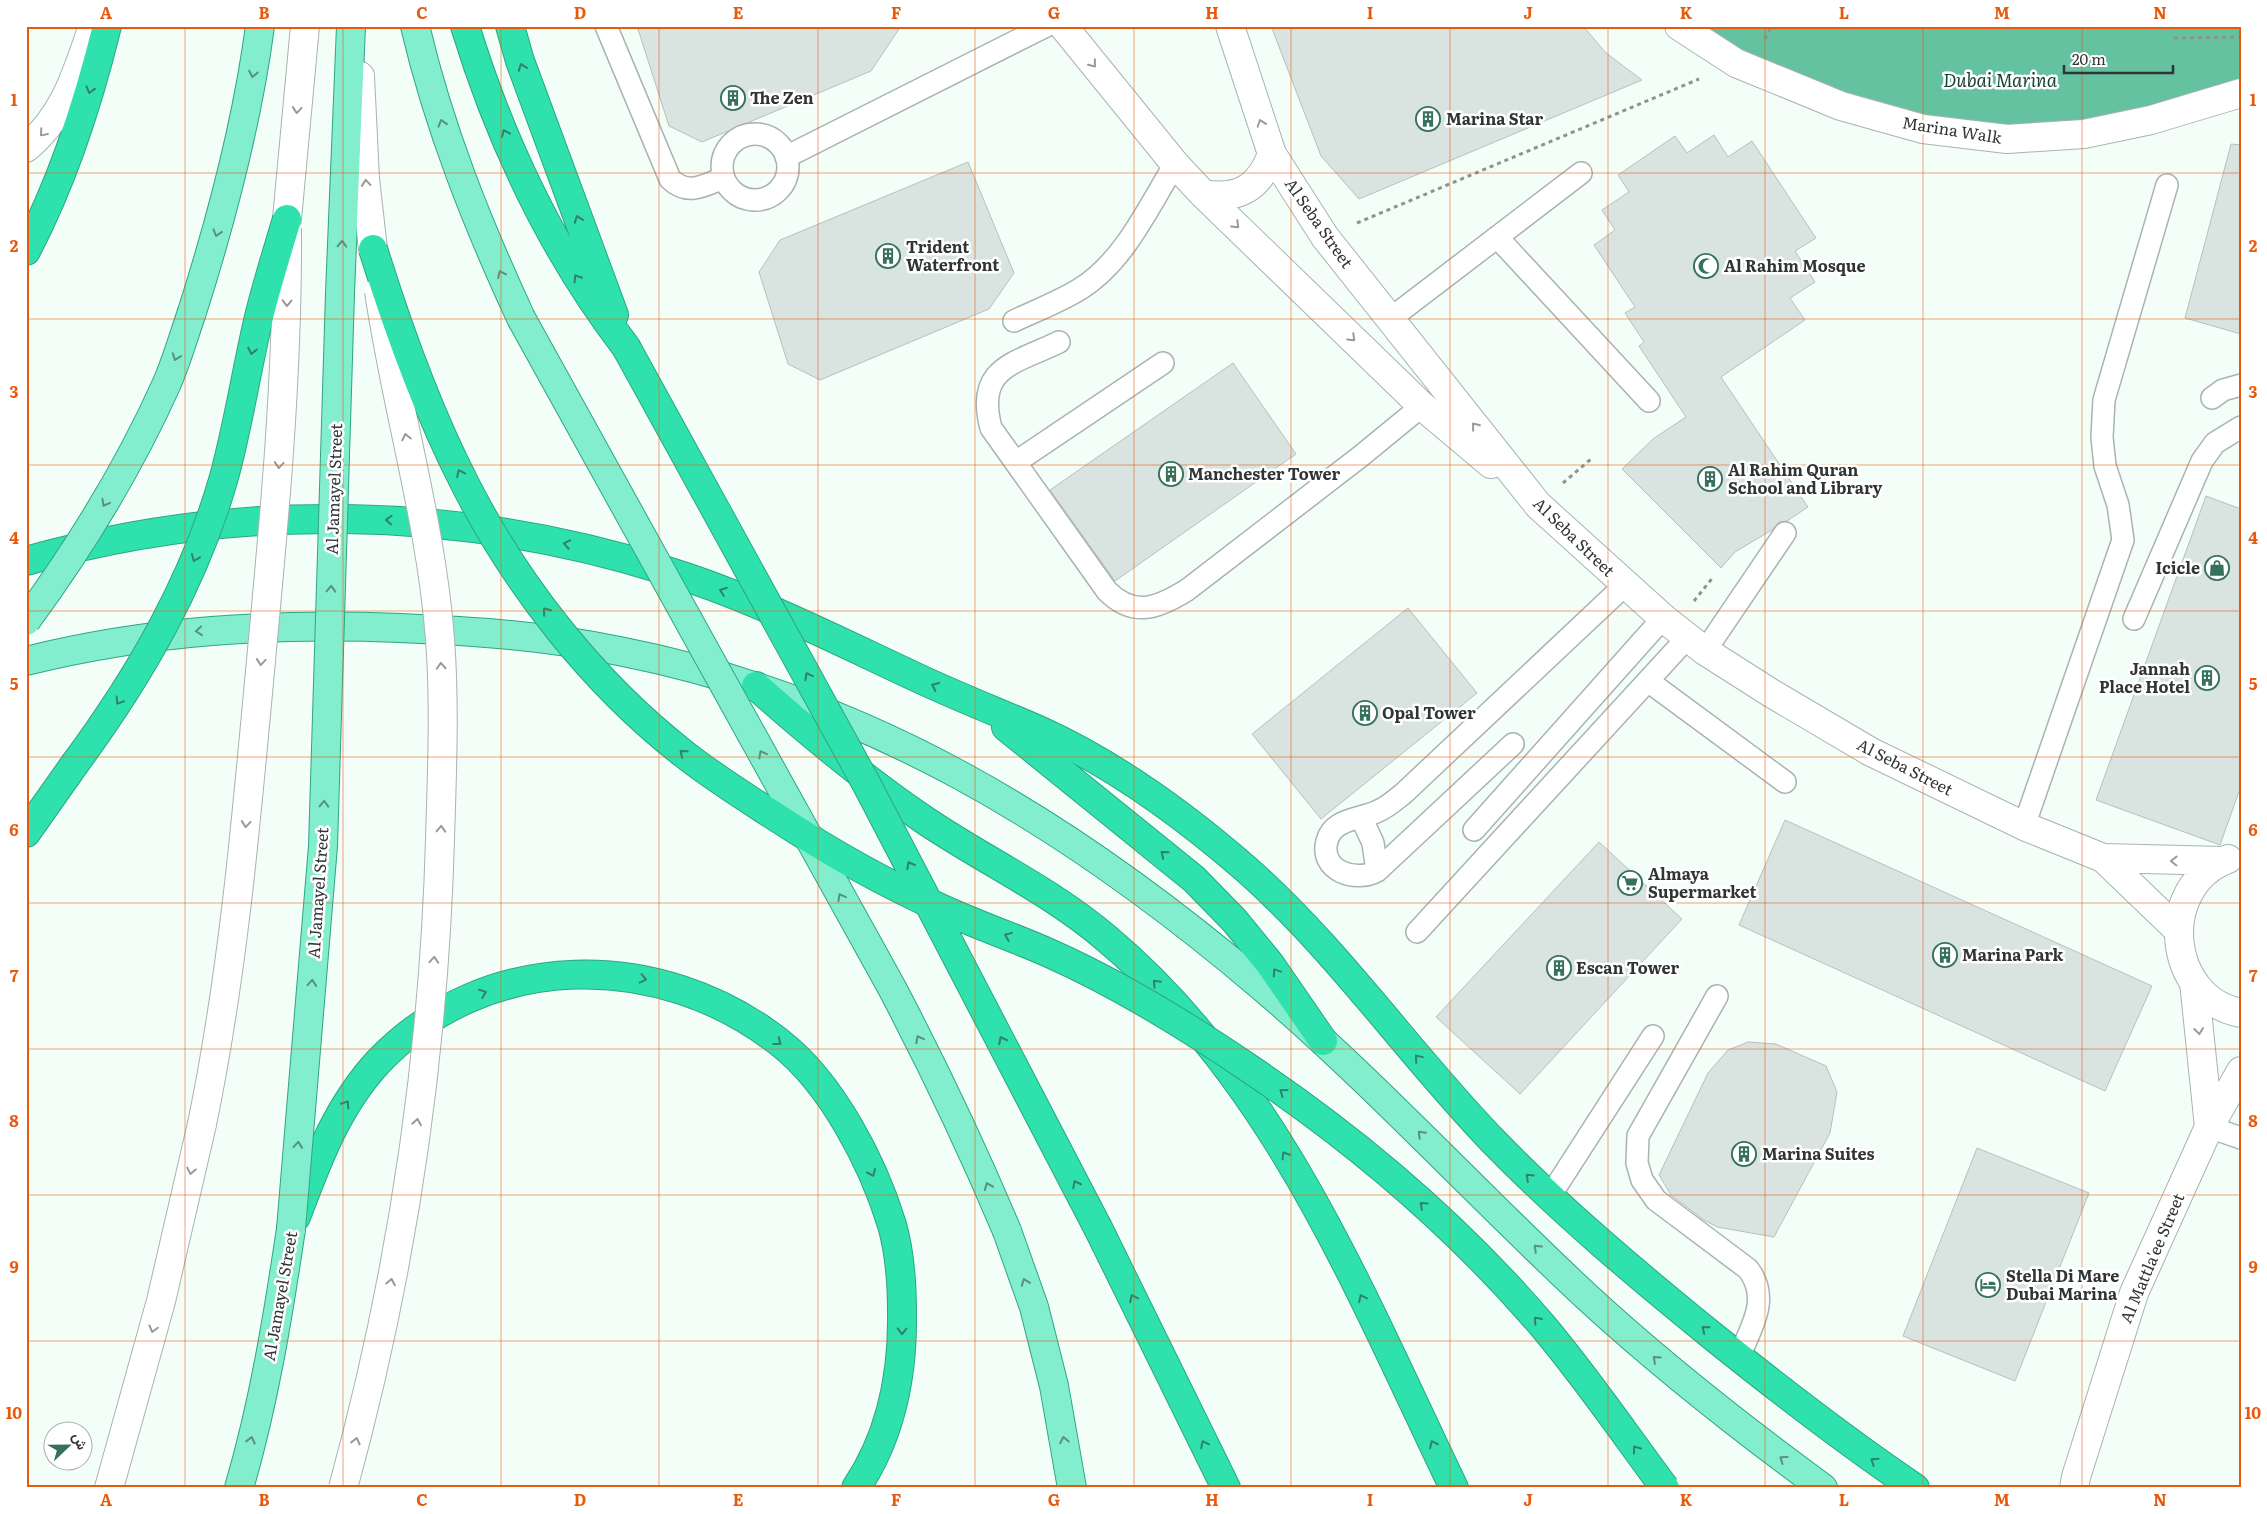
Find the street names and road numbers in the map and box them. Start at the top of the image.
street label: Marina Walk [1901,109,2004,149]
street label: Al Seba Street [1280,173,1360,273]
street label: Al Jamayel Street [319,422,347,555]
street label: Al Seba Street [1529,491,1621,582]
street label: Al Seba Street [1853,732,1958,801]
street label: Al Jamayel Street [300,826,334,959]
street label: Al Mattla'ee Street [2113,1188,2190,1326]
street label: Al Jamayel Street [256,1228,302,1363]

